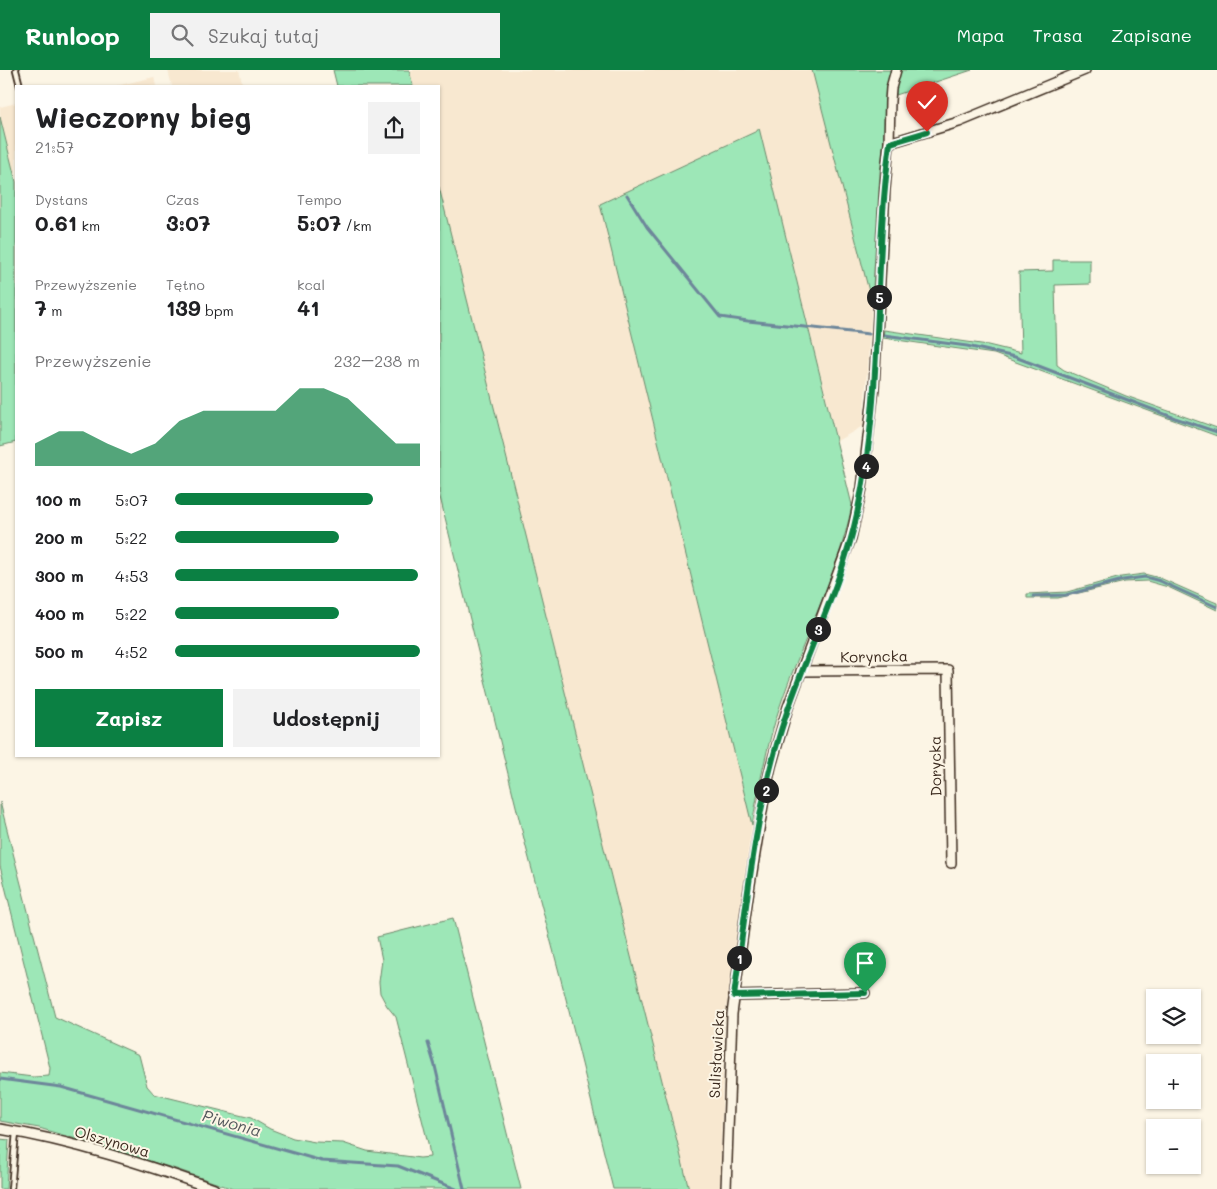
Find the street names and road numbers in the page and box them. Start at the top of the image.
street label: Koryncka [840,645,908,667]
street label: Dorycka [924,735,946,797]
street label: Sulisławicka [704,1009,728,1099]
street label: Olszynowa [72,1121,152,1161]

